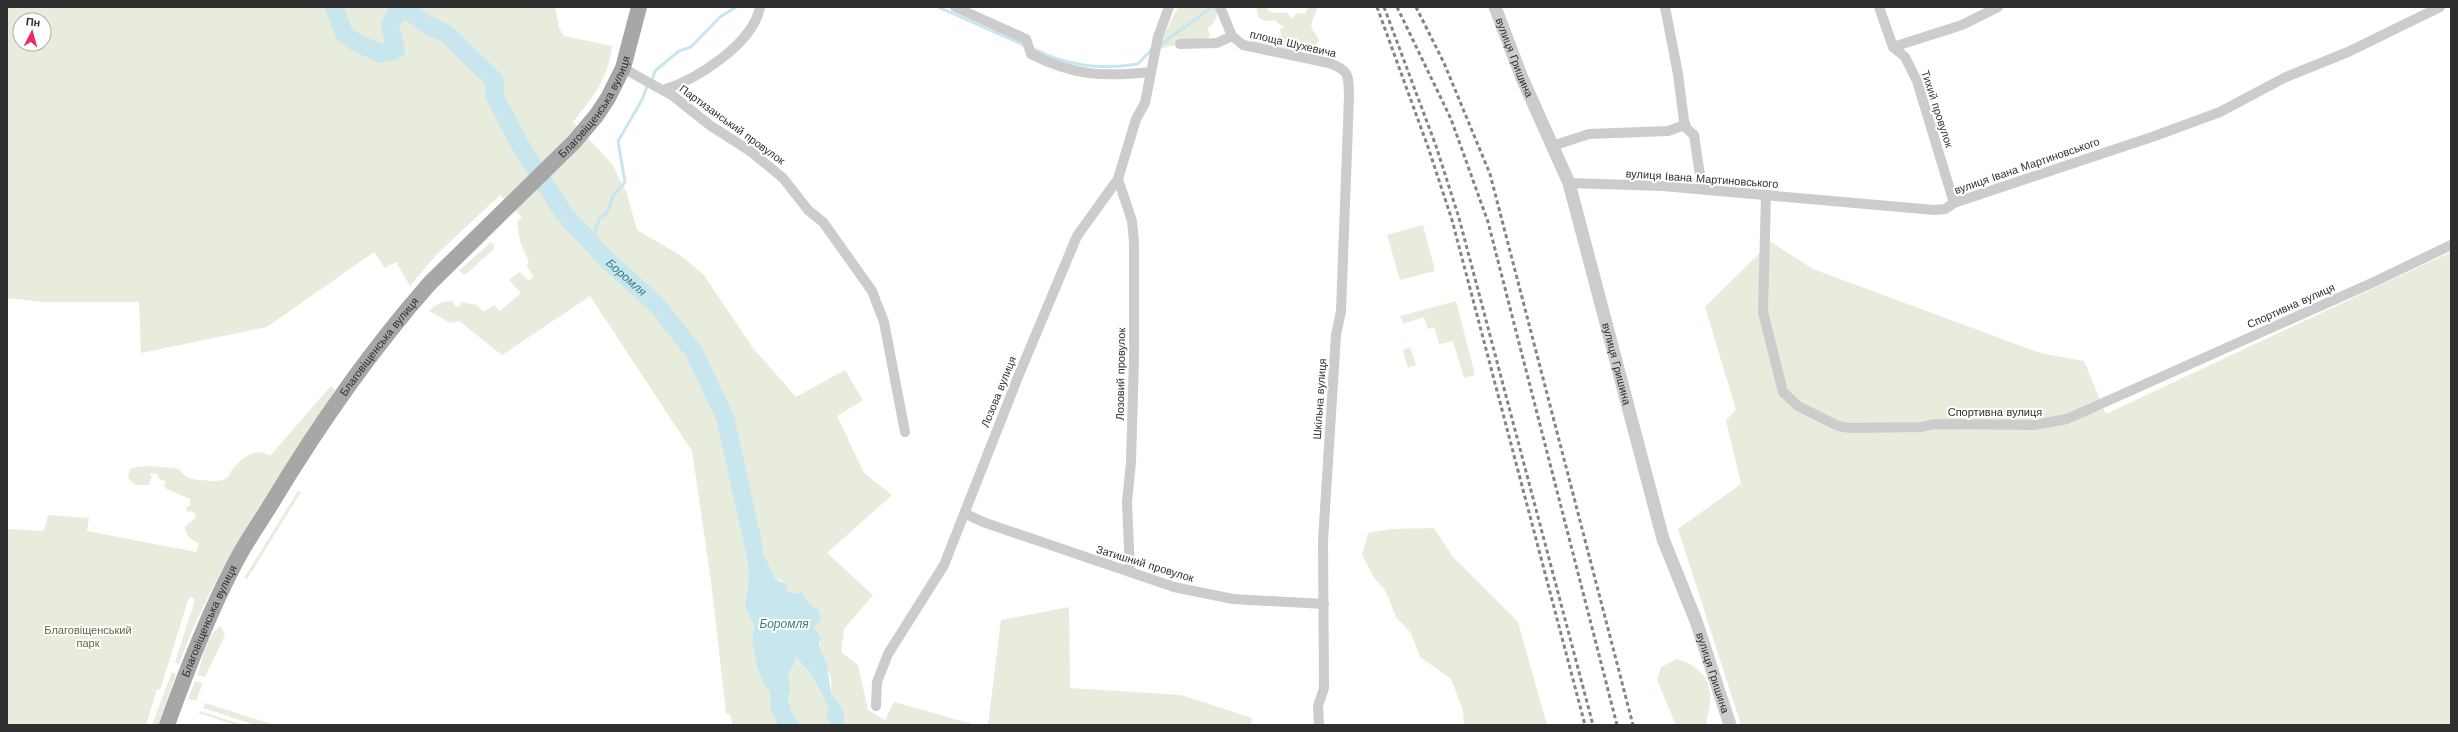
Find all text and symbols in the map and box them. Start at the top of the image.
north arrow [12,12,52,52]
text: Пн [25,15,41,30]
street label: вулиця Гришина [1493,16,1537,100]
street label: площа Шухевича [1248,28,1338,60]
street label: Благовіщенська вулиця [555,55,632,160]
street label: Тихий провулок [1918,69,1956,149]
street label: Партизанський провулок [677,82,787,168]
street label: вулиця Івана Мартиновського [1953,135,2101,197]
street label: вулиця Івана Мартиновського [1625,167,1779,191]
water label: Боромля [603,256,650,299]
street label: Спортивна вулиця [2245,281,2337,331]
street label: Благовіщенська вулиця [337,295,421,398]
street label: вулиця Гришина [1600,321,1634,407]
street label: Лозовий провулок [1114,327,1128,420]
street label: Лозова вулиця [979,355,1019,429]
street label: Шкільна вулиця [1311,358,1329,440]
street label: Спортивна вулиця [1948,406,2042,419]
street label: Затишний провулок [1095,543,1195,585]
street label: Благовіщенська вулиця [179,563,239,679]
water label: Боромля [759,617,809,631]
park label: Благовіщенський парк [44,624,132,650]
street label: вулиця Гришина [1694,631,1732,716]

